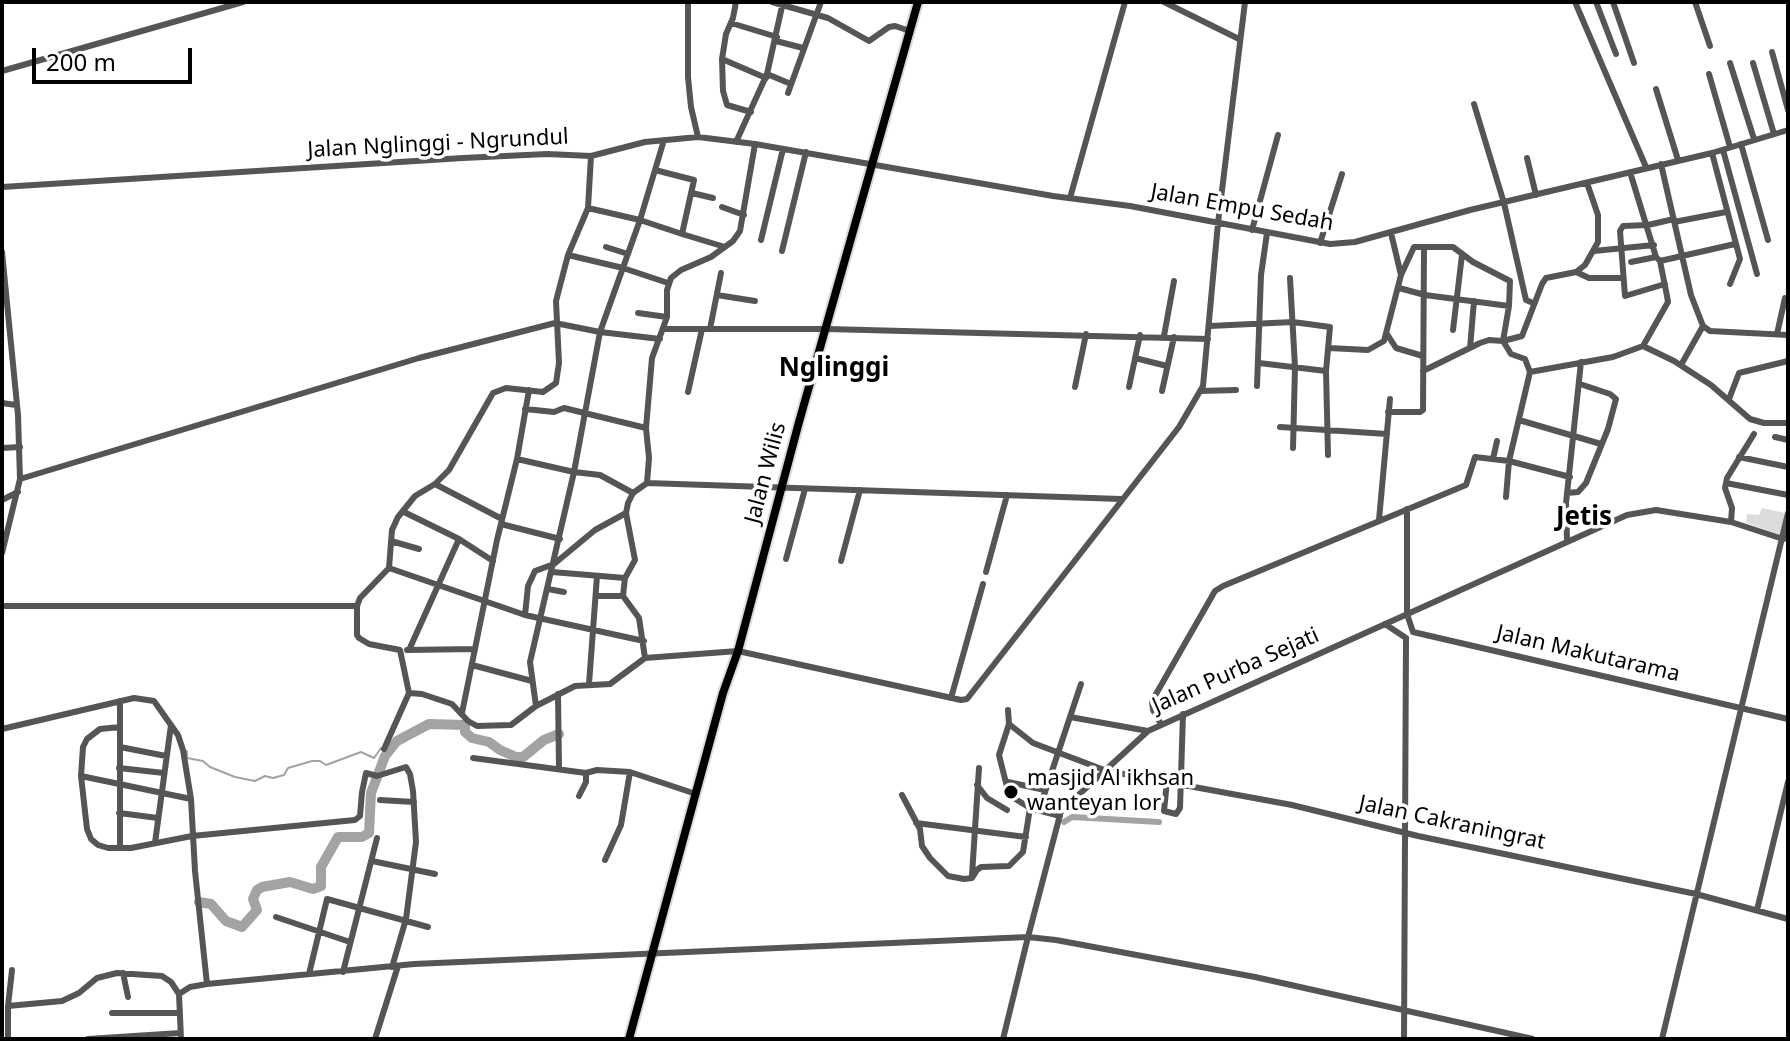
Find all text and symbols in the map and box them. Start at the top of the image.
scale bar [36,32,196,82]
text: 200 m [46,45,116,78]
street label: Jalan Nglinggi - Ngrundul [307,124,569,164]
street label: Jalan Empu Sedah [1148,179,1336,237]
district label: Nglinggi [779,353,889,385]
street label: Jalan Wilis [740,419,792,527]
district label: Jetis [1556,502,1612,534]
street label: Jalan Makutarama [1494,620,1682,688]
street label: Jalan Purba Sejati [1149,622,1323,720]
place label: masjid Al ikhsan wanteyan lor [1027,766,1194,818]
marker: masjid Al ikhsan wanteyan lor [1002,783,1020,801]
street label: Jalan Cakraningrat [1356,790,1548,856]

